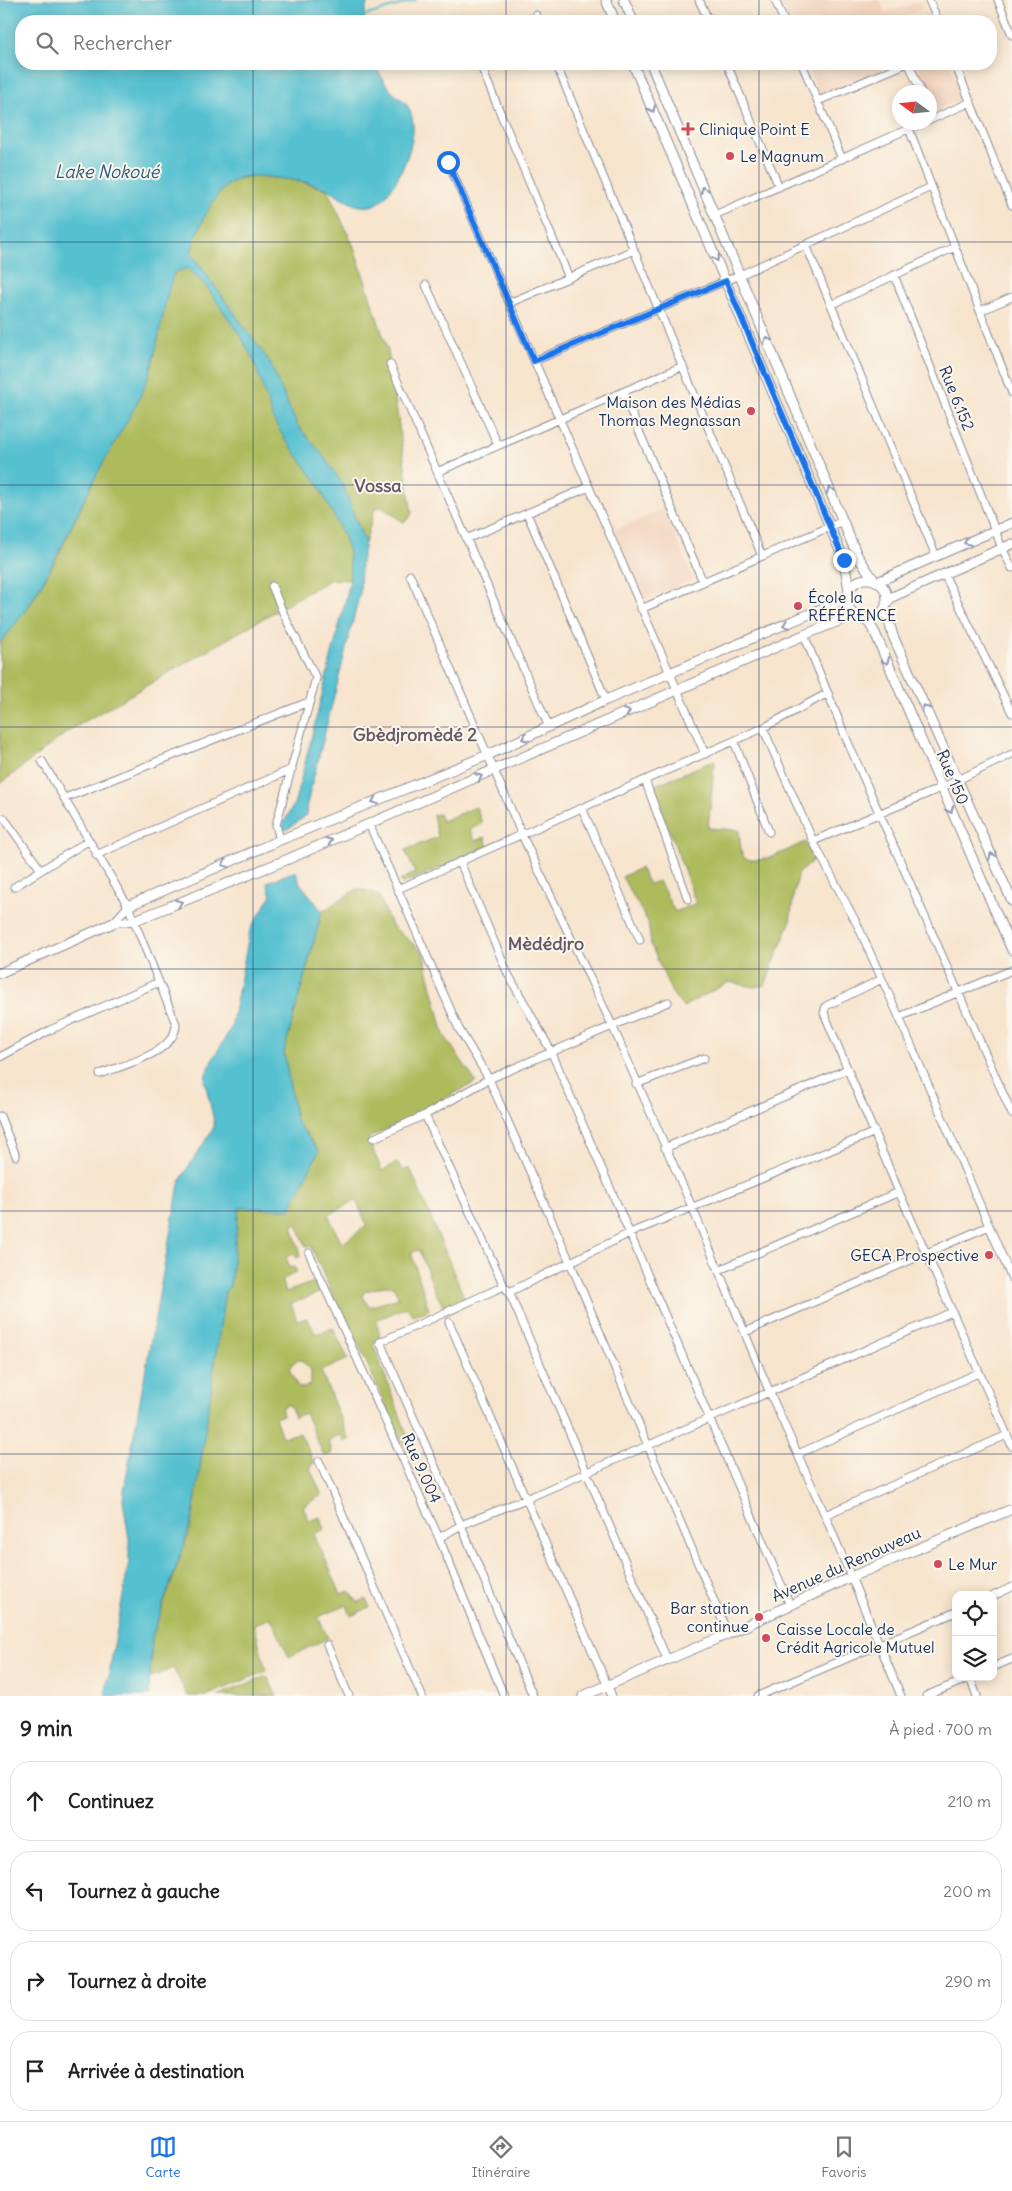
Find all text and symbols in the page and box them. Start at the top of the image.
search box [15,15,997,70]
icon: search [33,29,61,57]
text: Rechercher [73,31,172,55]
north arrow [892,85,937,130]
one-way arrow [646,104,657,113]
place label: Clinique Point E [699,119,810,139]
marker: Clinique Point E [681,122,695,136]
place label: Le Magnum [740,146,824,166]
marker: Le Magnum [724,150,736,162]
route start [437,151,460,174]
water label: Lake Nokoué [55,160,161,183]
one-way arrow [700,186,711,195]
one-way arrow [710,253,720,262]
one-way arrow [763,336,773,345]
street label: Rue 6.152 [935,363,979,433]
place label: Maison des Médias Thomas Megnassan [598,392,741,430]
marker: Maison des Médias Thomas Megnassan [745,405,757,417]
district label: Vossa [354,474,402,497]
one-way arrow [826,486,836,495]
one-way arrow [963,536,972,547]
route end [833,549,856,572]
place label: École la RÉFÉRENCE [808,587,896,625]
marker: École la RÉFÉRENCE [792,600,804,612]
one-way arrow [782,618,791,629]
one-way arrow [880,656,891,665]
one-way arrow [920,704,931,713]
one-way arrow [622,708,631,718]
district label: Gbèdjromèdé 2 [353,723,477,746]
one-way arrow [521,732,530,742]
street label: Rue 150 [932,746,974,808]
one-way arrow [474,773,483,784]
one-way arrow [371,795,380,806]
one-way arrow [944,805,955,814]
one-way arrow [324,837,333,848]
one-way arrow [987,852,998,861]
one-way arrow [221,858,230,868]
one-way arrow [174,898,183,909]
district label: Mèdédjro [508,932,584,955]
place label: GECA Prospective [850,1245,979,1265]
marker: GECA Prospective [983,1249,995,1261]
street label: Rue 9.004 [398,1430,446,1506]
street label: Avenue du Renouveau [768,1522,924,1606]
place label: Le Mur [948,1554,998,1574]
marker: Le Mur [932,1558,944,1570]
map controls [952,1591,997,1681]
button: locate [952,1591,997,1636]
place label: Bar station continue [670,1598,749,1636]
marker: Bar station continue [753,1611,765,1623]
place label: Caisse Locale de Crédit Agricole Mutuel [776,1619,935,1657]
marker: Caisse Locale de Crédit Agricole Mutuel [760,1632,772,1644]
button: layers [952,1636,997,1681]
text: 9 min [20,1715,72,1742]
text: À pied · 700 m [889,1719,992,1739]
icon: ahead [21,1787,49,1815]
text: Continuez [68,1789,154,1813]
text: 210 m [948,1791,991,1811]
icon: left [21,1877,49,1905]
text: Tournez à gauche [68,1879,220,1903]
text: 200 m [943,1881,991,1901]
icon: right [21,1967,49,1995]
text: Tournez à droite [68,1969,207,1993]
text: 290 m [945,1971,991,1991]
icon: arrive [21,2057,49,2085]
text: Arrivée à destination [68,2059,244,2083]
tab: Carte [146,2133,180,2181]
tab: Itinéraire [471,2133,530,2181]
tab: Favoris [821,2133,866,2181]

